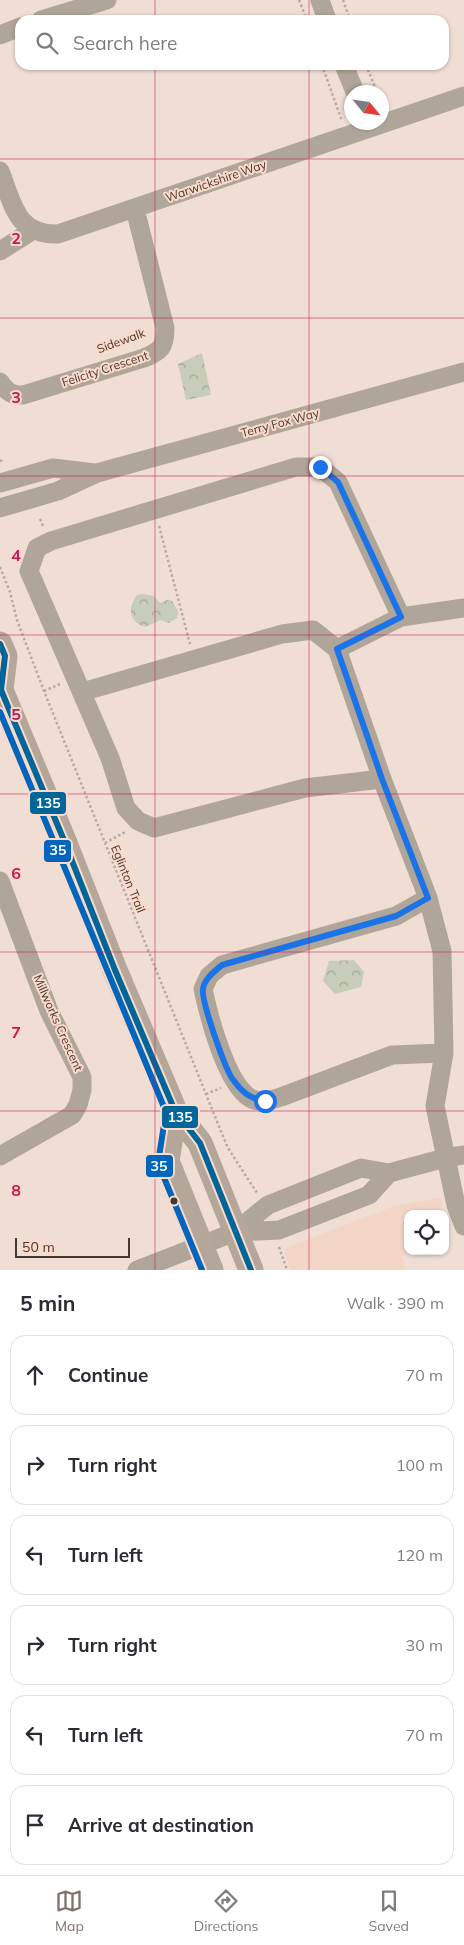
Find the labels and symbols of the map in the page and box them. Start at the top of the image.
north arrow [344,85,389,130]
street label: Warwickshire Way [163,156,269,205]
text: 2 [11,228,21,248]
street label: Sidewalk [95,325,148,356]
street label: Felicity Crescent [60,348,150,390]
text: 3 [11,387,21,407]
street label: Terry Fox Way [239,405,321,440]
route end [309,456,332,479]
text: 4 [11,545,21,565]
text: 5 [11,704,21,724]
line badge: 135 [29,791,67,815]
text: 135 [35,794,61,812]
line badge: 35 [43,839,72,863]
text: 35 [50,841,66,859]
street label: Eglinton Trail [108,843,149,915]
text: 6 [11,863,21,883]
street label: Millworks Crescent [30,972,86,1073]
text: 7 [11,1022,21,1042]
route start [254,1090,277,1113]
line badge: 135 [161,1105,199,1129]
text: 135 [167,1108,193,1126]
line badge: 35 [145,1154,174,1178]
text: 35 [151,1157,167,1175]
text: 8 [11,1180,21,1200]
unlabelled marker [169,1196,179,1206]
scale bar [15,1235,130,1258]

